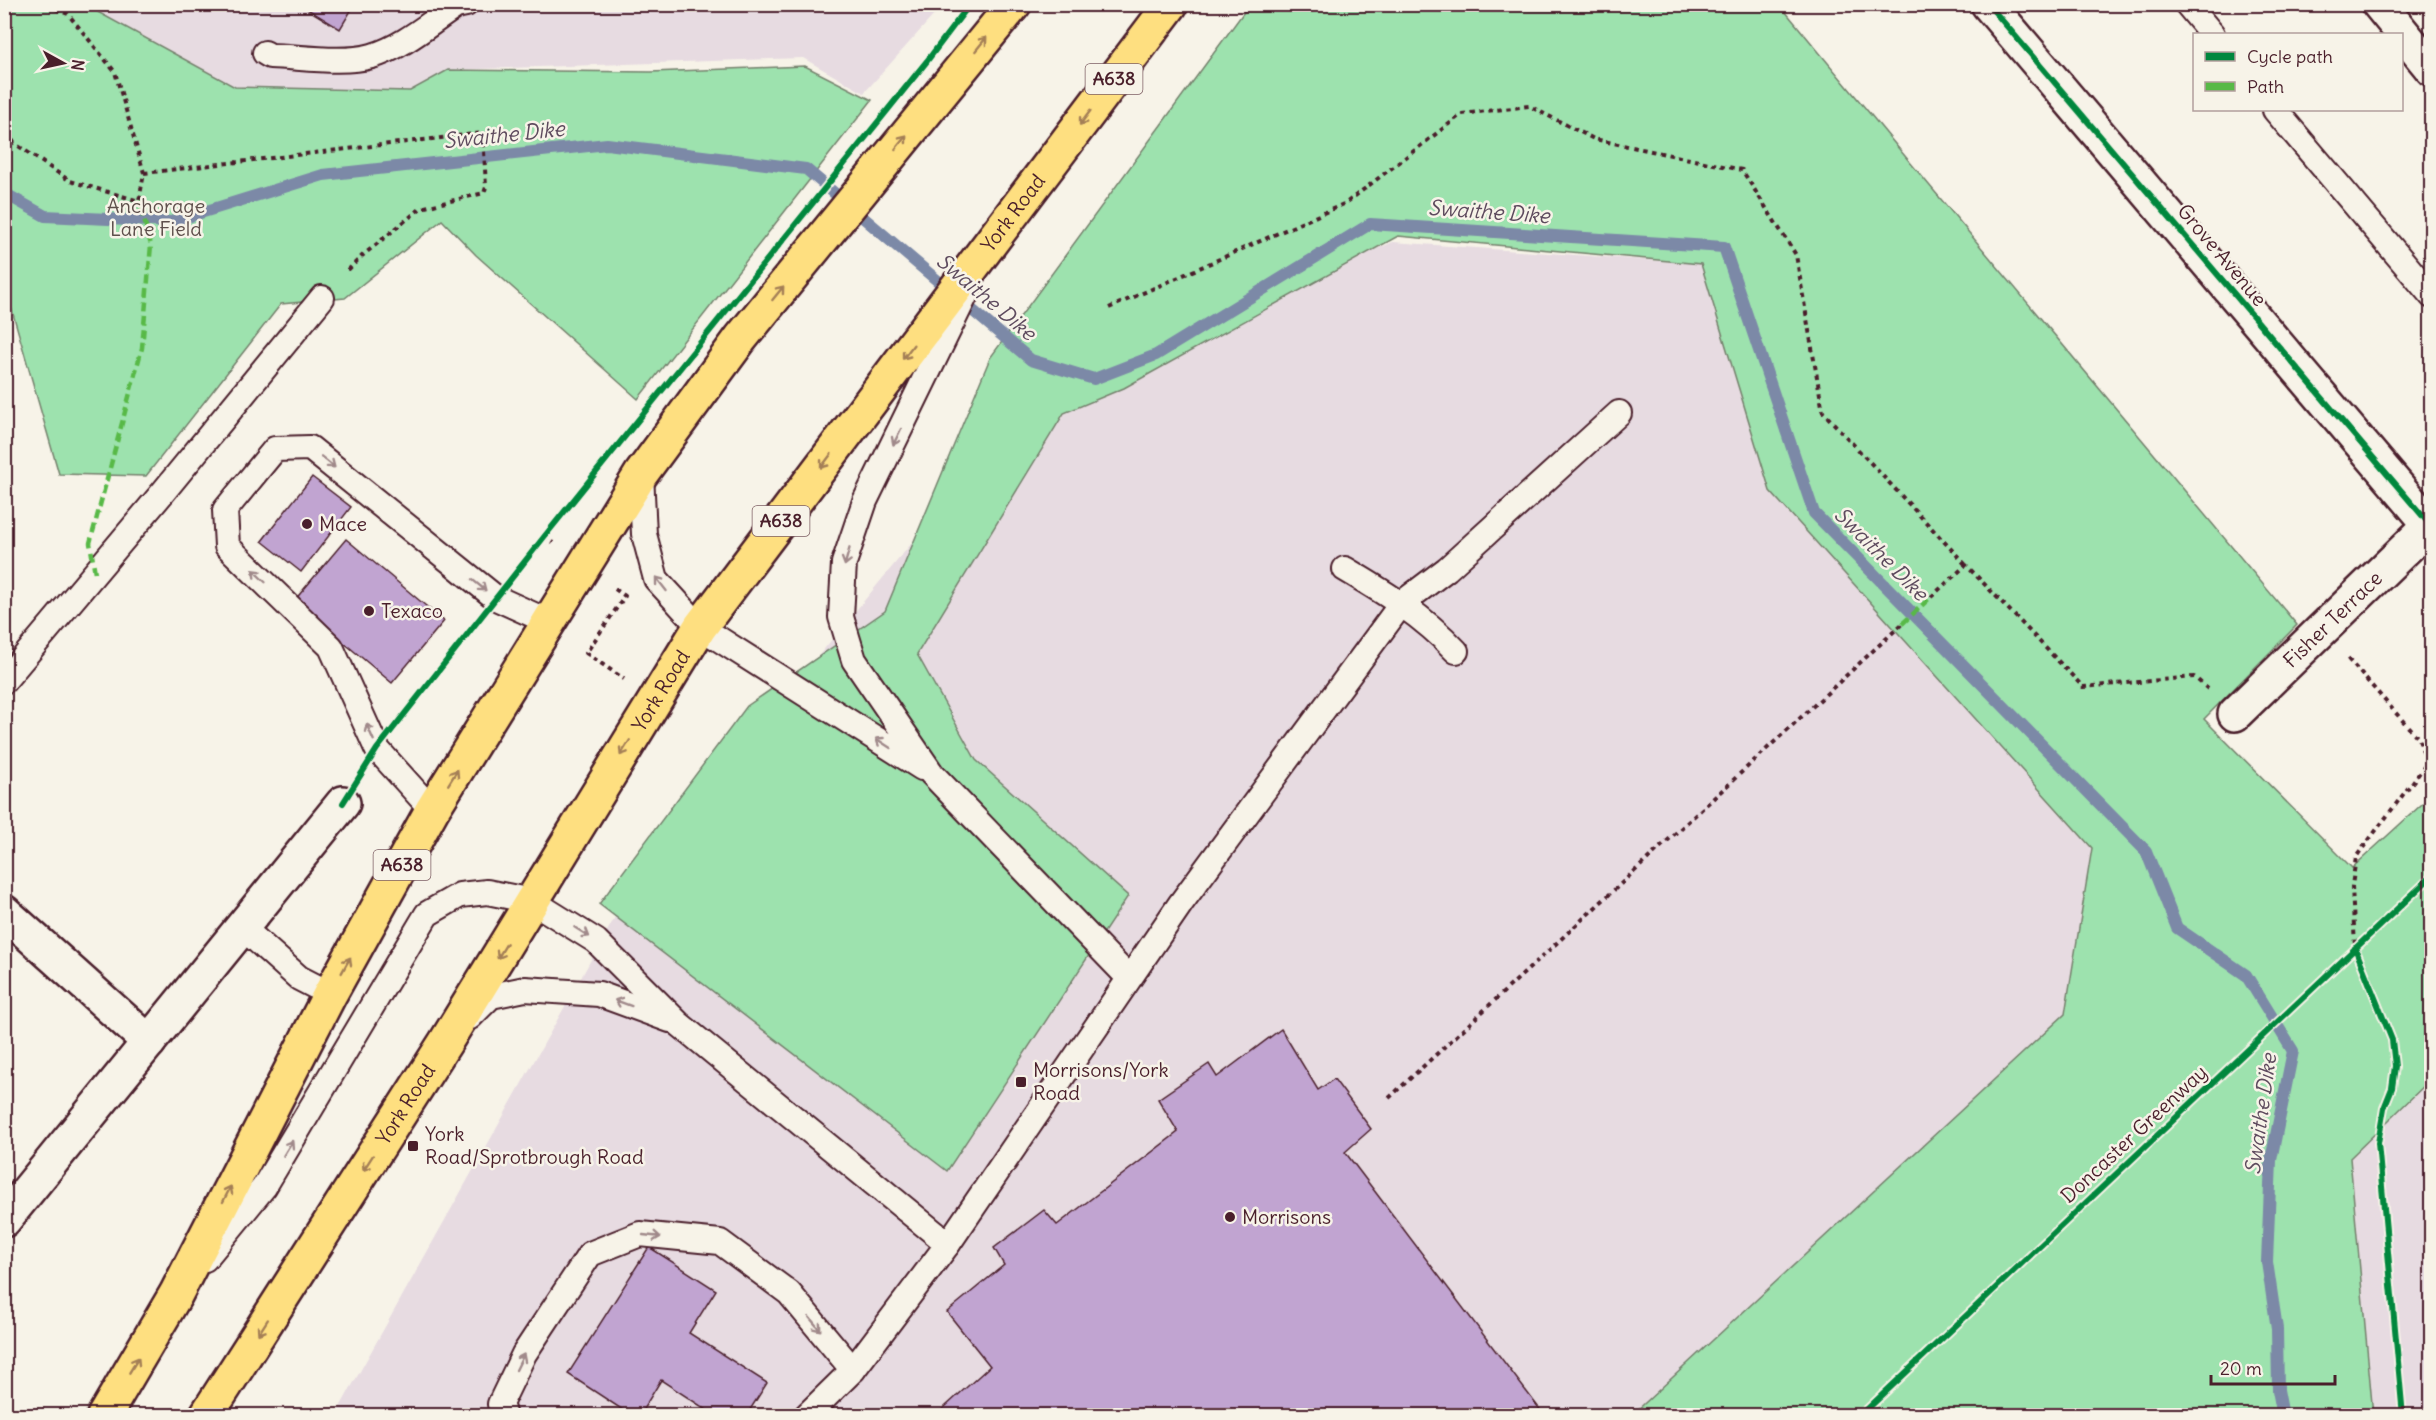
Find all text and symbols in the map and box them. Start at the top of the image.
north arrow [33,33,93,93]
legend [2193,33,2403,111]
one-way arrow [975,36,988,52]
text: Cycle path [2247,45,2333,68]
text: N [67,58,89,72]
road number: A638 [1086,64,1142,94]
text: Path [2247,75,2284,98]
one-way arrow [1078,110,1091,126]
water label: Swaithe Dike [442,115,567,154]
one-way arrow [895,134,908,150]
street label: York Road [975,169,1050,257]
park label: Anchorage Lane Field [107,193,205,241]
water label: Swaithe Dike [1427,194,1552,229]
street label: Grove Avenue [2172,198,2272,311]
water label: Swaithe Dike [931,247,1043,347]
one-way arrow [771,286,785,301]
one-way arrow [902,343,915,359]
one-way arrow [890,428,902,446]
one-way arrow [820,453,833,469]
one-way arrow [320,456,336,469]
water label: Swaithe Dike [1829,501,1935,607]
road number: A638 [752,506,810,536]
place label: Mace [319,511,367,536]
marker: Mace [300,517,314,531]
one-way arrow [841,547,852,566]
street label: Fisher Terrace [2278,565,2387,673]
one-way arrow [251,569,266,584]
one-way arrow [655,576,668,592]
one-way arrow [471,578,486,592]
place label: Texaco [381,598,443,623]
marker: Texaco [362,604,376,618]
street label: York Road [626,645,695,736]
one-way arrow [363,724,375,742]
one-way arrow [874,736,891,749]
one-way arrow [619,739,631,756]
one-way arrow [447,769,459,786]
road number: A638 [374,850,430,880]
one-way arrow [573,926,590,938]
one-way arrow [495,942,507,959]
one-way arrow [341,957,353,974]
one-way arrow [614,997,633,1008]
water label: Swaithe Dike [2239,1050,2283,1176]
place label: Morrisons/York Road [1033,1057,1169,1105]
street label: York Road [370,1059,440,1149]
street label: Doncaster Greenway [2055,1059,2212,1208]
marker: Morrisons/York Road [1014,1075,1028,1089]
place label: York Road/Sprotbrough Road [425,1121,644,1169]
one-way arrow [282,1139,294,1156]
marker: York Road/Sprotbrough Road [406,1139,420,1153]
one-way arrow [362,1154,374,1171]
one-way arrow [222,1186,234,1204]
place label: Morrisons [1242,1204,1331,1229]
marker: Morrisons [1223,1210,1237,1224]
one-way arrow [641,1230,661,1241]
one-way arrow [808,1316,821,1332]
one-way arrow [257,1318,269,1335]
scale bar [2211,1348,2336,1386]
one-way arrow [514,1354,526,1372]
one-way arrow [128,1357,140,1374]
text: 20 m [2220,1357,2262,1380]

